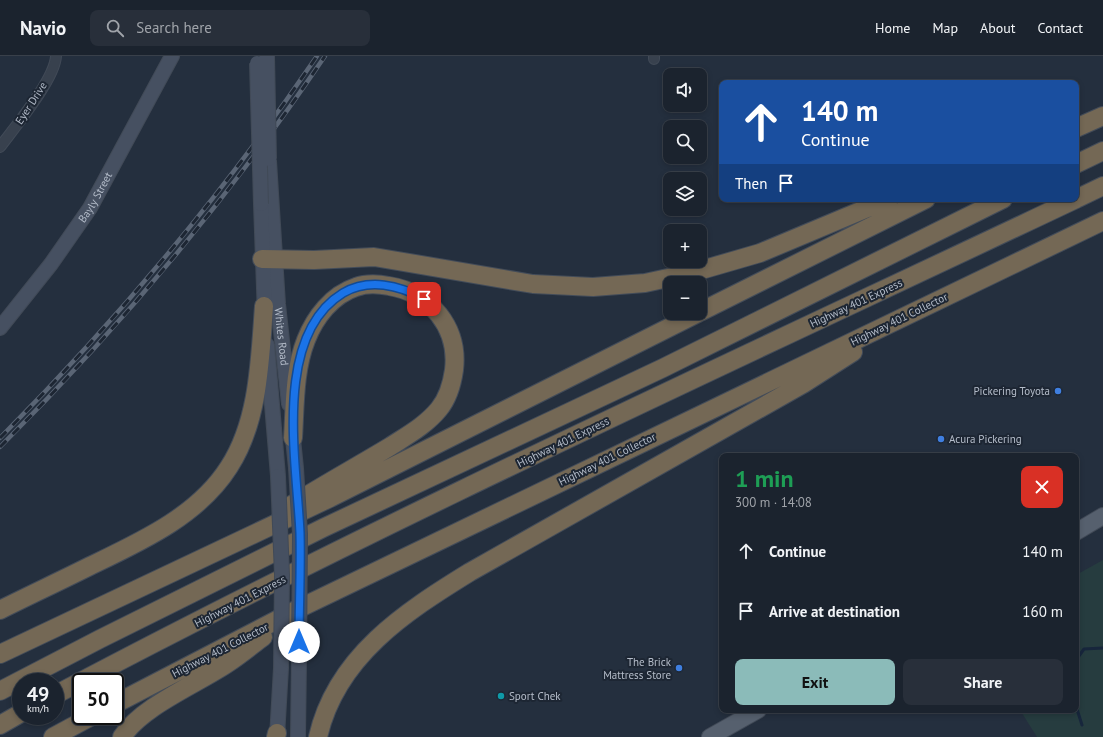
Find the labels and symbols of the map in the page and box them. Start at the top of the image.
street label: Eyer Drive [12,79,50,127]
street label: Bayly Street [75,169,115,225]
street label: Highway 401 Express [807,275,905,331]
pin [407,282,441,316]
street label: Highway 401 Collector [848,289,950,349]
street label: Whites Road [271,307,292,366]
place label: Pickering Toyota [973,384,1050,398]
marker: Pickering Toyota [1053,386,1063,396]
street label: Highway 401 Express [515,414,612,470]
street label: Highway 401 Collector [556,429,658,489]
place label: Acura Pickering [949,432,1022,446]
marker: Acura Pickering [936,434,946,444]
street label: Highway 401 Express [192,572,288,630]
street label: Highway 401 Collector [169,620,271,680]
position arrow [278,621,320,663]
place label: The Brick Mattress Store [603,655,672,682]
marker: The Brick Mattress Store [674,663,684,673]
speed limit sign: 50 [72,673,124,725]
place label: Sport Chek [509,689,561,703]
marker: Sport Chek [496,691,506,701]

